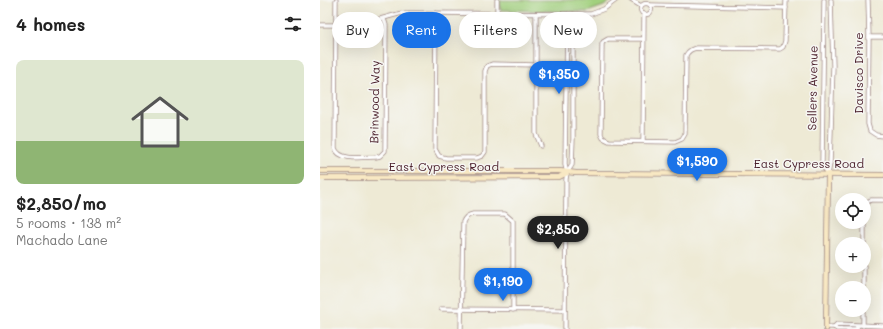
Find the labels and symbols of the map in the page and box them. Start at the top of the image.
street label: Davisco Drive [850,32,866,114]
street label: Sellers Avenue [803,45,821,131]
street label: Brinwood Way [365,60,383,144]
pin: $1,350 [526,61,592,95]
pin: $1,590 [664,148,730,182]
street label: East Cypress Road [754,155,865,171]
street label: East Cypress Road [389,158,500,174]
pin: $2,850 [525,216,591,250]
pin: $1,190 [470,268,536,302]

